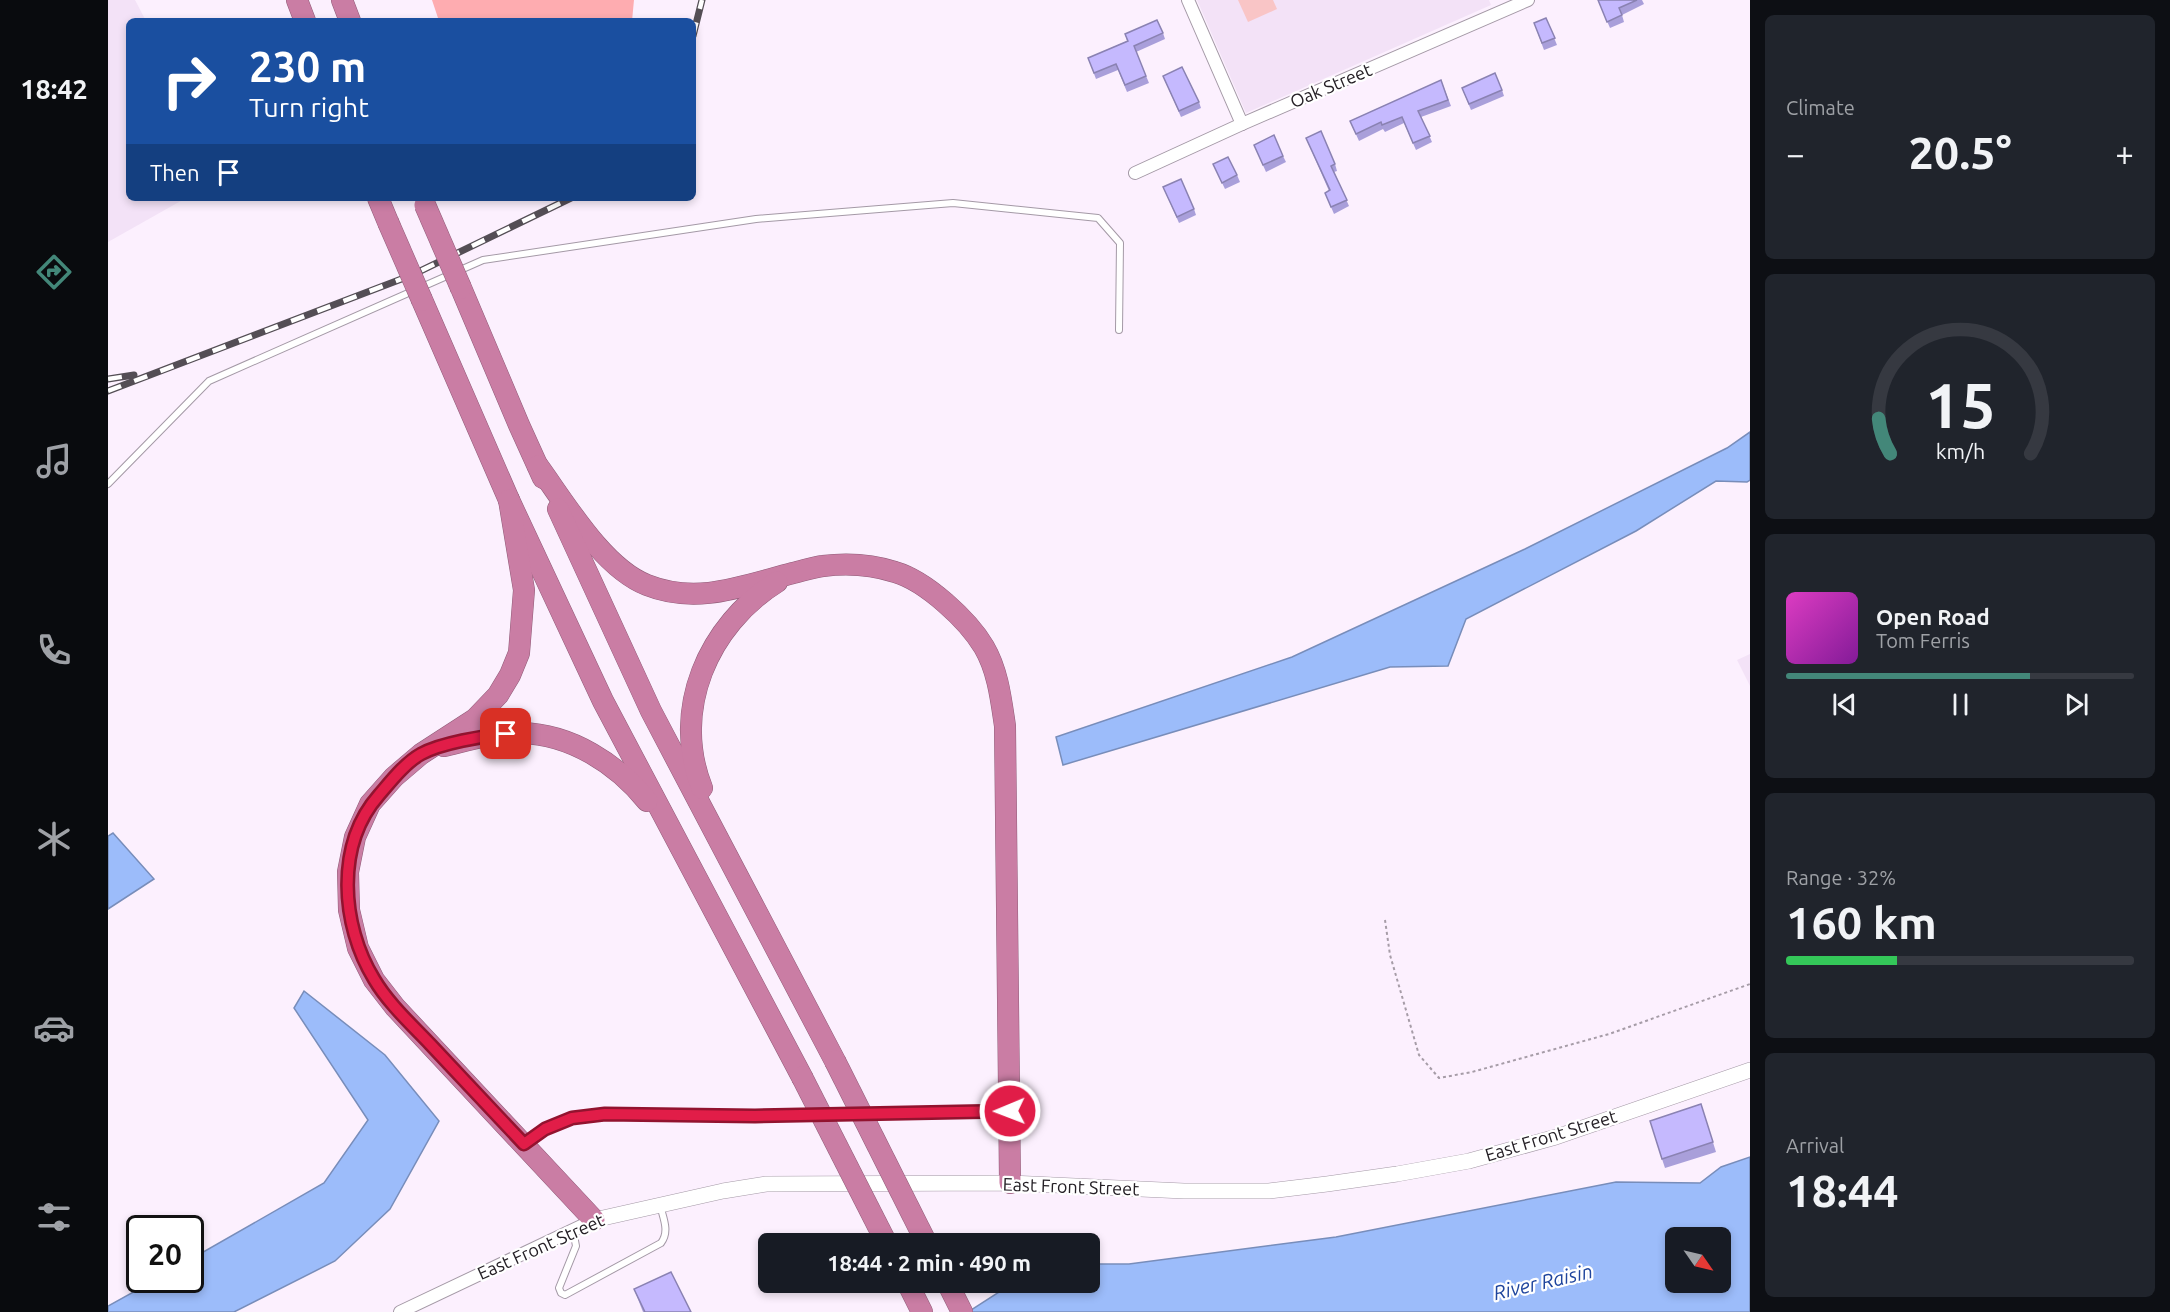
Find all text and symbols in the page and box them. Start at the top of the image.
icon: right [150,42,228,120]
text: 230 m [249,43,366,90]
street label: Oak Street [1287,59,1374,111]
text: 18:42 [20,74,88,104]
text: Turn right [249,92,369,122]
text: Climate [1786,96,1855,119]
text: 20.5° [1908,127,2012,178]
text: − [1786,135,1805,172]
text: + [2115,135,2134,172]
icon: arrive [212,156,245,189]
text: Then [150,160,200,185]
icon: directions [33,251,75,293]
text: 15 [1925,370,1995,440]
text: km/h [1935,439,1985,463]
icon: music [33,440,75,482]
text: Open Road [1876,604,1990,629]
icon: phone [33,629,75,671]
text: Tom Ferris [1876,629,1970,652]
icon: previous [1828,688,1861,721]
icon: pause [1944,688,1977,721]
icon: next [2060,688,2093,721]
pin [480,708,531,759]
icon: arrive [489,717,522,750]
icon: climate [33,818,75,860]
text: Range · 32% [1786,866,1896,889]
text: 160 km [1786,897,1937,948]
icon: car [33,1007,75,1049]
position arrow [978,1079,1042,1143]
street label: East Front Street [1482,1106,1619,1165]
text: Arrival [1786,1134,1844,1157]
text: 18:44 [1786,1165,1899,1216]
street label: East Front Street [1002,1174,1140,1198]
icon: filters [33,1196,75,1238]
street label: East Front Street [474,1209,607,1283]
speed limit sign: 20 [126,1215,204,1293]
north arrow [1665,1227,1731,1293]
map controls [1665,1227,1731,1293]
text: 18:44 · 2 min · 490 m [827,1250,1031,1275]
water label: River Raisin [1491,1259,1595,1304]

